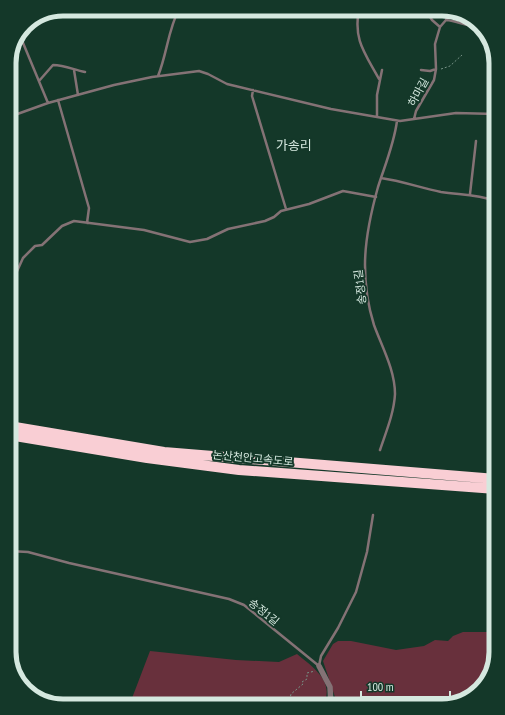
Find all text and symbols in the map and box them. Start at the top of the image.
street label: 하마길 [405,75,431,109]
district label: 가송리 [276,137,312,154]
street label: 송정1길 [351,269,369,305]
street label: 논산천안고속도로 [212,447,294,469]
street label: 송정1길 [246,595,282,629]
scale bar [361,673,450,699]
text: 100 m [367,679,394,694]

